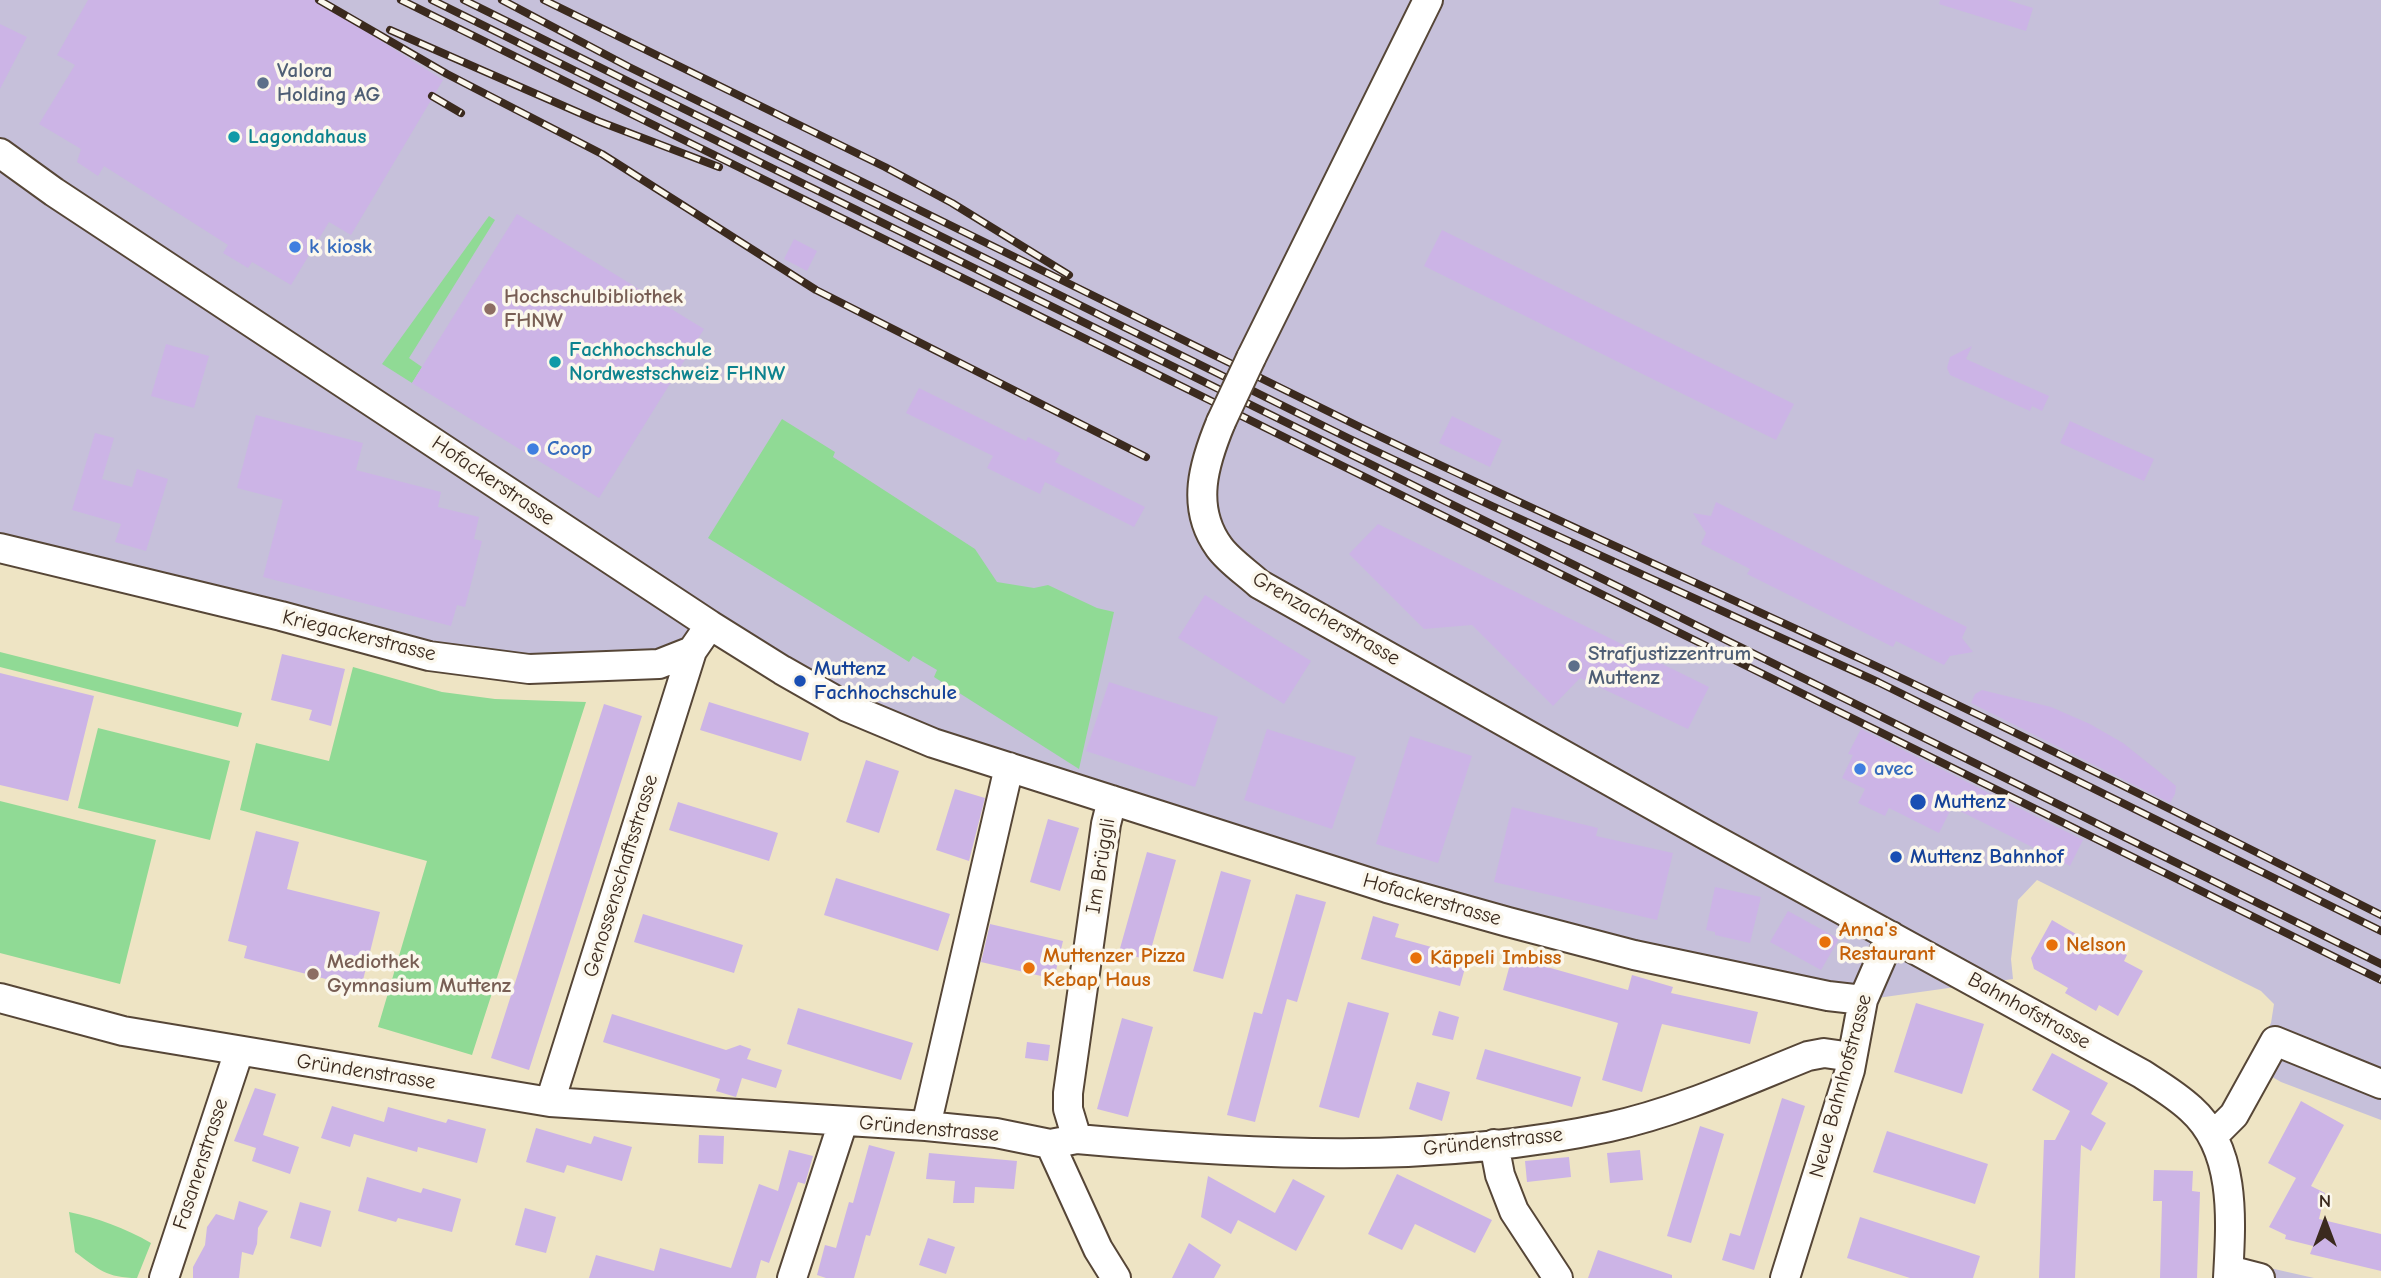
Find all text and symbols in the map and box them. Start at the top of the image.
place label: Valora Holding AG [277,58,380,108]
marker: Valora Holding AG [255,75,271,91]
place label: Lagondahaus [248,124,366,150]
marker: Lagondahaus [226,129,242,145]
place label: k kiosk [309,234,372,260]
marker: k kiosk [287,239,303,255]
place label: Hochschulbibliothek FHNW [504,284,683,334]
marker: Hochschulbibliothek FHNW [482,301,498,317]
place label: Fachhochschule Nordwestschweiz FHNW [569,337,785,387]
marker: Fachhochschule Nordwestschweiz FHNW [547,354,563,370]
street label: Hofackerstrasse [427,431,559,531]
place label: Coop [547,436,592,462]
marker: Coop [525,441,541,457]
street label: Grenzacherstrasse [1248,567,1404,671]
street label: Kriegackerstrasse [280,605,438,667]
place label: Strafjustizzentrum Muttenz [1588,641,1751,691]
place label: Muttenz Fachhochschule [814,656,957,706]
marker: Strafjustizzentrum Muttenz [1566,658,1582,674]
marker: Muttenz Fachhochschule [792,673,808,689]
place label: avec [1874,756,1913,782]
marker: avec [1852,761,1868,777]
street label: Genossenschaftsstrasse [578,772,664,980]
place label: Muttenz [1934,789,2006,815]
marker: Muttenz [1908,792,1928,812]
street label: Im Brüggli [1081,816,1121,916]
place label: Muttenz Bahnhof [1910,844,2064,870]
marker: Muttenz Bahnhof [1888,849,1904,865]
street label: Hofackerstrasse [1360,868,1504,932]
place label: Anna's Restaurant [1839,917,1935,967]
place label: Nelson [2066,932,2126,958]
marker: Anna's Restaurant [1817,934,1833,950]
marker: Nelson [2044,937,2060,953]
place label: Muttenzer Pizza Kebap Haus [1043,943,1186,993]
place label: Käppeli Imbiss [1430,945,1561,971]
place label: Mediothek Gymnasium Muttenz [327,949,511,999]
marker: Käppeli Imbiss [1408,950,1424,966]
marker: Muttenzer Pizza Kebap Haus [1021,960,1037,976]
marker: Mediothek Gymnasium Muttenz [305,966,321,982]
street label: Bahnhofstrasse [1963,967,2095,1055]
street label: Neue Bahnhofstrasse [1804,991,1878,1181]
street label: Gründenstrasse [295,1049,437,1095]
street label: Fasanenstrasse [168,1095,234,1233]
street label: Gründenstrasse [858,1110,1000,1148]
street label: Gründenstrasse [1422,1122,1564,1162]
north arrow [2290,1187,2360,1257]
text: N [2319,1190,2331,1212]

